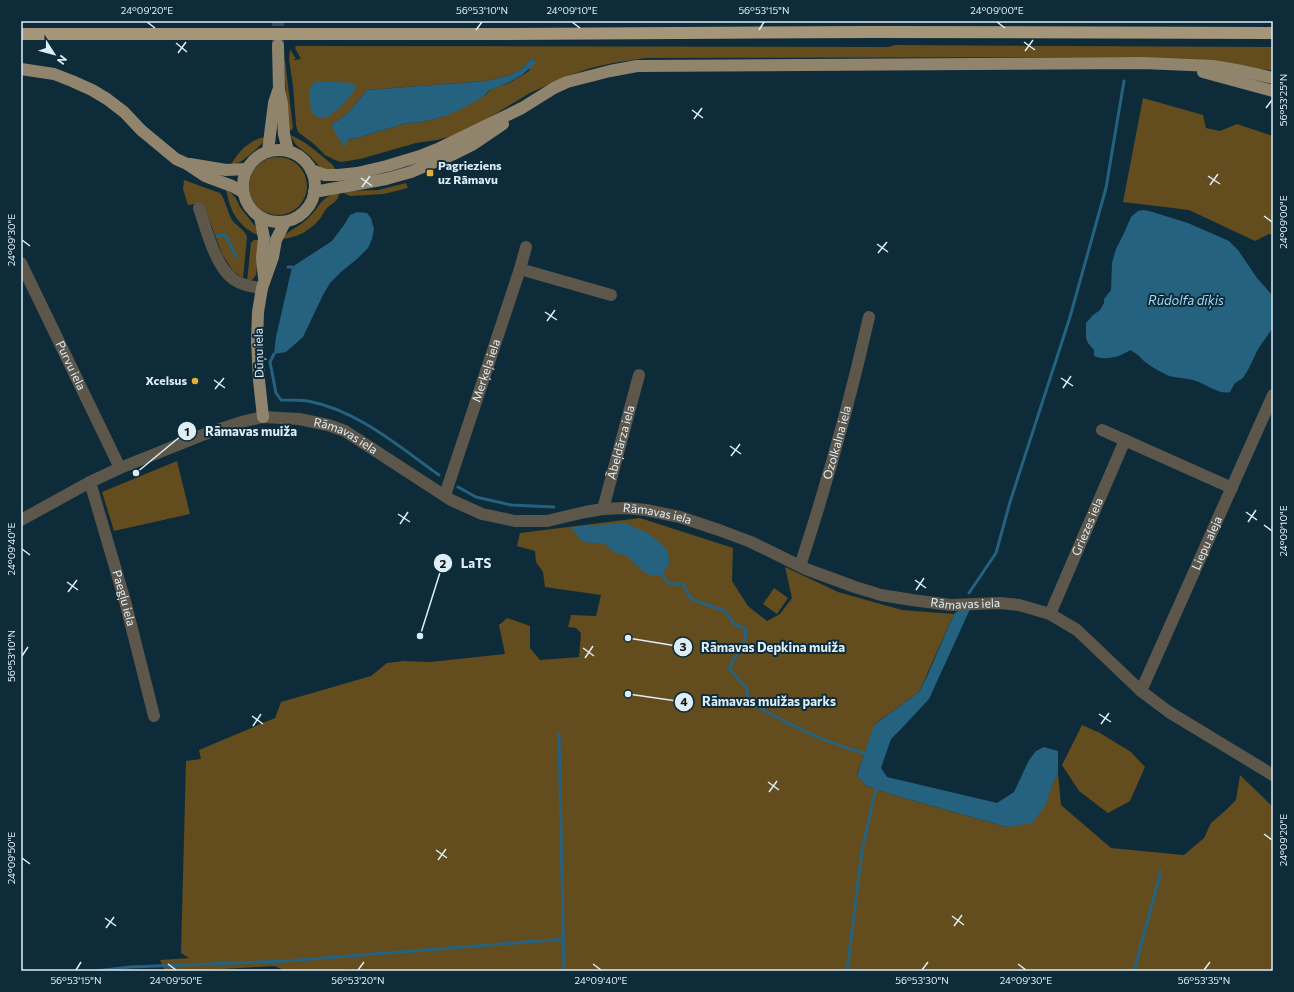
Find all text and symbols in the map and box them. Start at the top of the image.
text: 24°09'20"E [121,4,173,16]
text: 56°53'10"N [456,4,508,16]
text: 24°09'10"E [546,4,598,16]
text: 56°53'15"N [738,4,790,16]
text: 24°09'00"E [970,4,1024,16]
north arrow [34,34,74,74]
text: N [55,53,70,67]
text: 56°53'25"N [1277,74,1289,126]
place label: Pagrieziens uz Rāmavu [438,158,502,186]
marker: Pagrieziens uz Rāmavu [425,168,435,178]
text: 24°09'00"E [1277,195,1289,249]
text: 24°09'30"E [5,214,17,266]
water label: Rūdolfa dīķis [1148,292,1224,309]
street label: Dūņu iela [251,328,267,378]
street label: Merķeļa iela [468,337,502,404]
street label: Purvu iela [54,338,89,392]
place label: Xcelsus [146,373,187,387]
marker: Xcelsus [190,376,200,386]
street label: Ābeļdārza iela [603,404,637,481]
street label: Ozolkalna iela [819,404,853,481]
street label: Rāmavas iela [313,414,381,456]
callout: Rāmavas muiža [177,419,305,444]
text: Rāmavas muiža [205,423,297,439]
text: 1 [184,424,190,438]
street label: Griezes iela [1068,495,1105,558]
street label: Rāmavas iela [622,500,694,526]
text: 24°09'10"E [1277,505,1289,557]
street label: Liepu aleja [1188,514,1224,572]
text: 24°09'40"E [5,523,17,575]
callout: LaTS [433,551,500,576]
text: LaTS [461,555,491,571]
text: 2 [440,556,447,570]
street label: Paegļu iela [110,568,139,627]
street label: Rāmavas iela [930,594,1000,611]
text: 56°53'10"N [5,630,17,682]
callout: Rāmavas Depkina muiža [673,635,853,660]
text: 3 [680,639,687,653]
text: Rāmavas Depkina muiža [701,639,845,655]
callout: Rāmavas muižas parks [674,689,844,714]
text: Rāmavas muižas parks [702,693,836,709]
text: 4 [680,694,688,708]
text: 24°09'20"E [1277,814,1289,866]
text: 24°09'50"E [5,832,17,884]
text: 56°53'15"N [50,974,102,986]
text: 24°09'50"E [150,974,202,986]
text: 56°53'20"N [331,974,385,986]
text: 24°09'40"E [575,974,627,986]
text: 56°53'30"N [895,974,949,986]
text: 24°09'30"E [1000,974,1052,986]
text: 56°53'35"N [1178,974,1230,986]

